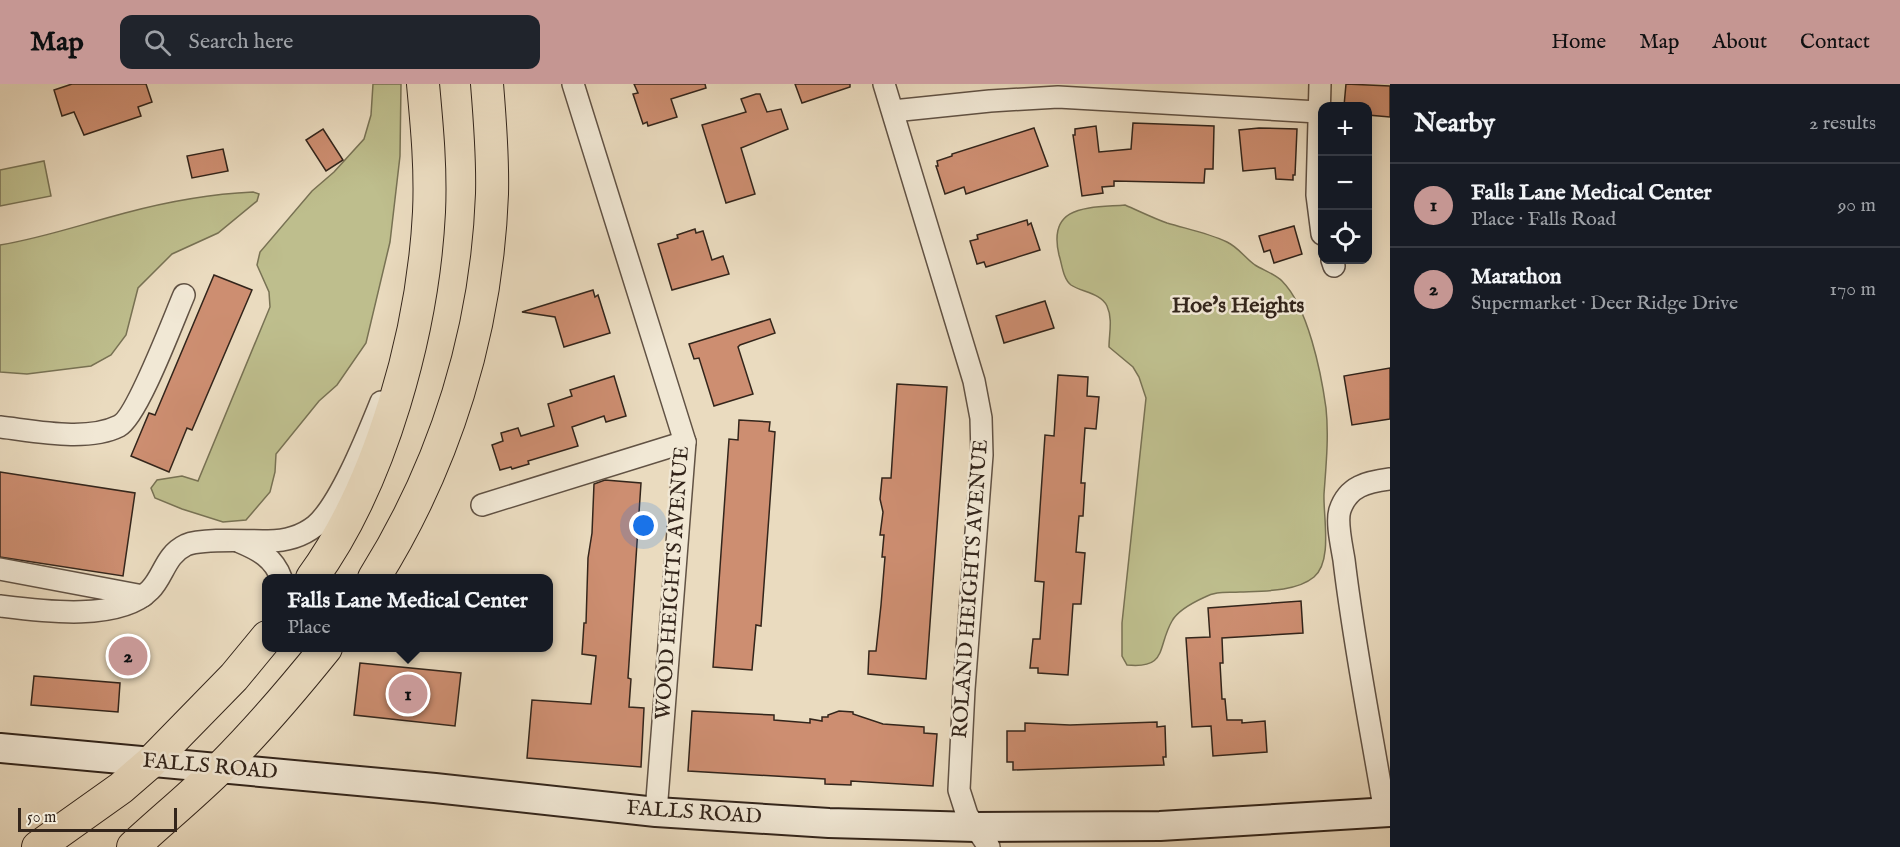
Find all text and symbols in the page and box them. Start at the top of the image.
search box [120,15,540,69]
text: Map [30,25,84,60]
icon: search [141,26,174,59]
text: Search here [189,28,293,56]
text: Home [1551,29,1606,56]
text: Map [1639,29,1679,56]
text: About [1712,29,1767,56]
text: Contact [1800,29,1870,56]
map controls [1318,102,1372,264]
button: + [1318,102,1372,156]
text: Nearby [1414,107,1495,140]
text: 2 results [1809,111,1876,136]
button: − [1318,156,1372,210]
text: Falls Lane Medical Center [1471,179,1712,207]
text: 1 [1430,193,1437,218]
text: 90 m [1838,193,1876,218]
text: Place · Falls Road [1471,207,1616,232]
button: locate [1318,210,1372,264]
text: Marathon [1471,263,1561,291]
text: 2 [1429,277,1438,302]
text: 170 m [1830,277,1876,302]
text: Supermarket · Deer Ridge Drive [1471,291,1738,316]
district label: Hoe's Heights [1172,292,1304,320]
street label: ROLAND HEIGHTS AVENUE [947,438,995,740]
street label: WOOD HEIGHTS AVENUE [650,445,696,721]
your location [629,511,658,540]
popup [262,574,553,652]
text: Falls Lane Medical Center [287,587,528,615]
text: Place [287,615,331,640]
pin: 2 [108,634,148,678]
pin: 1 [388,672,428,716]
street label: FALLS ROAD [141,748,279,786]
street label: FALLS ROAD [625,795,763,831]
scale bar [18,805,177,832]
text: 50 m [27,808,56,828]

